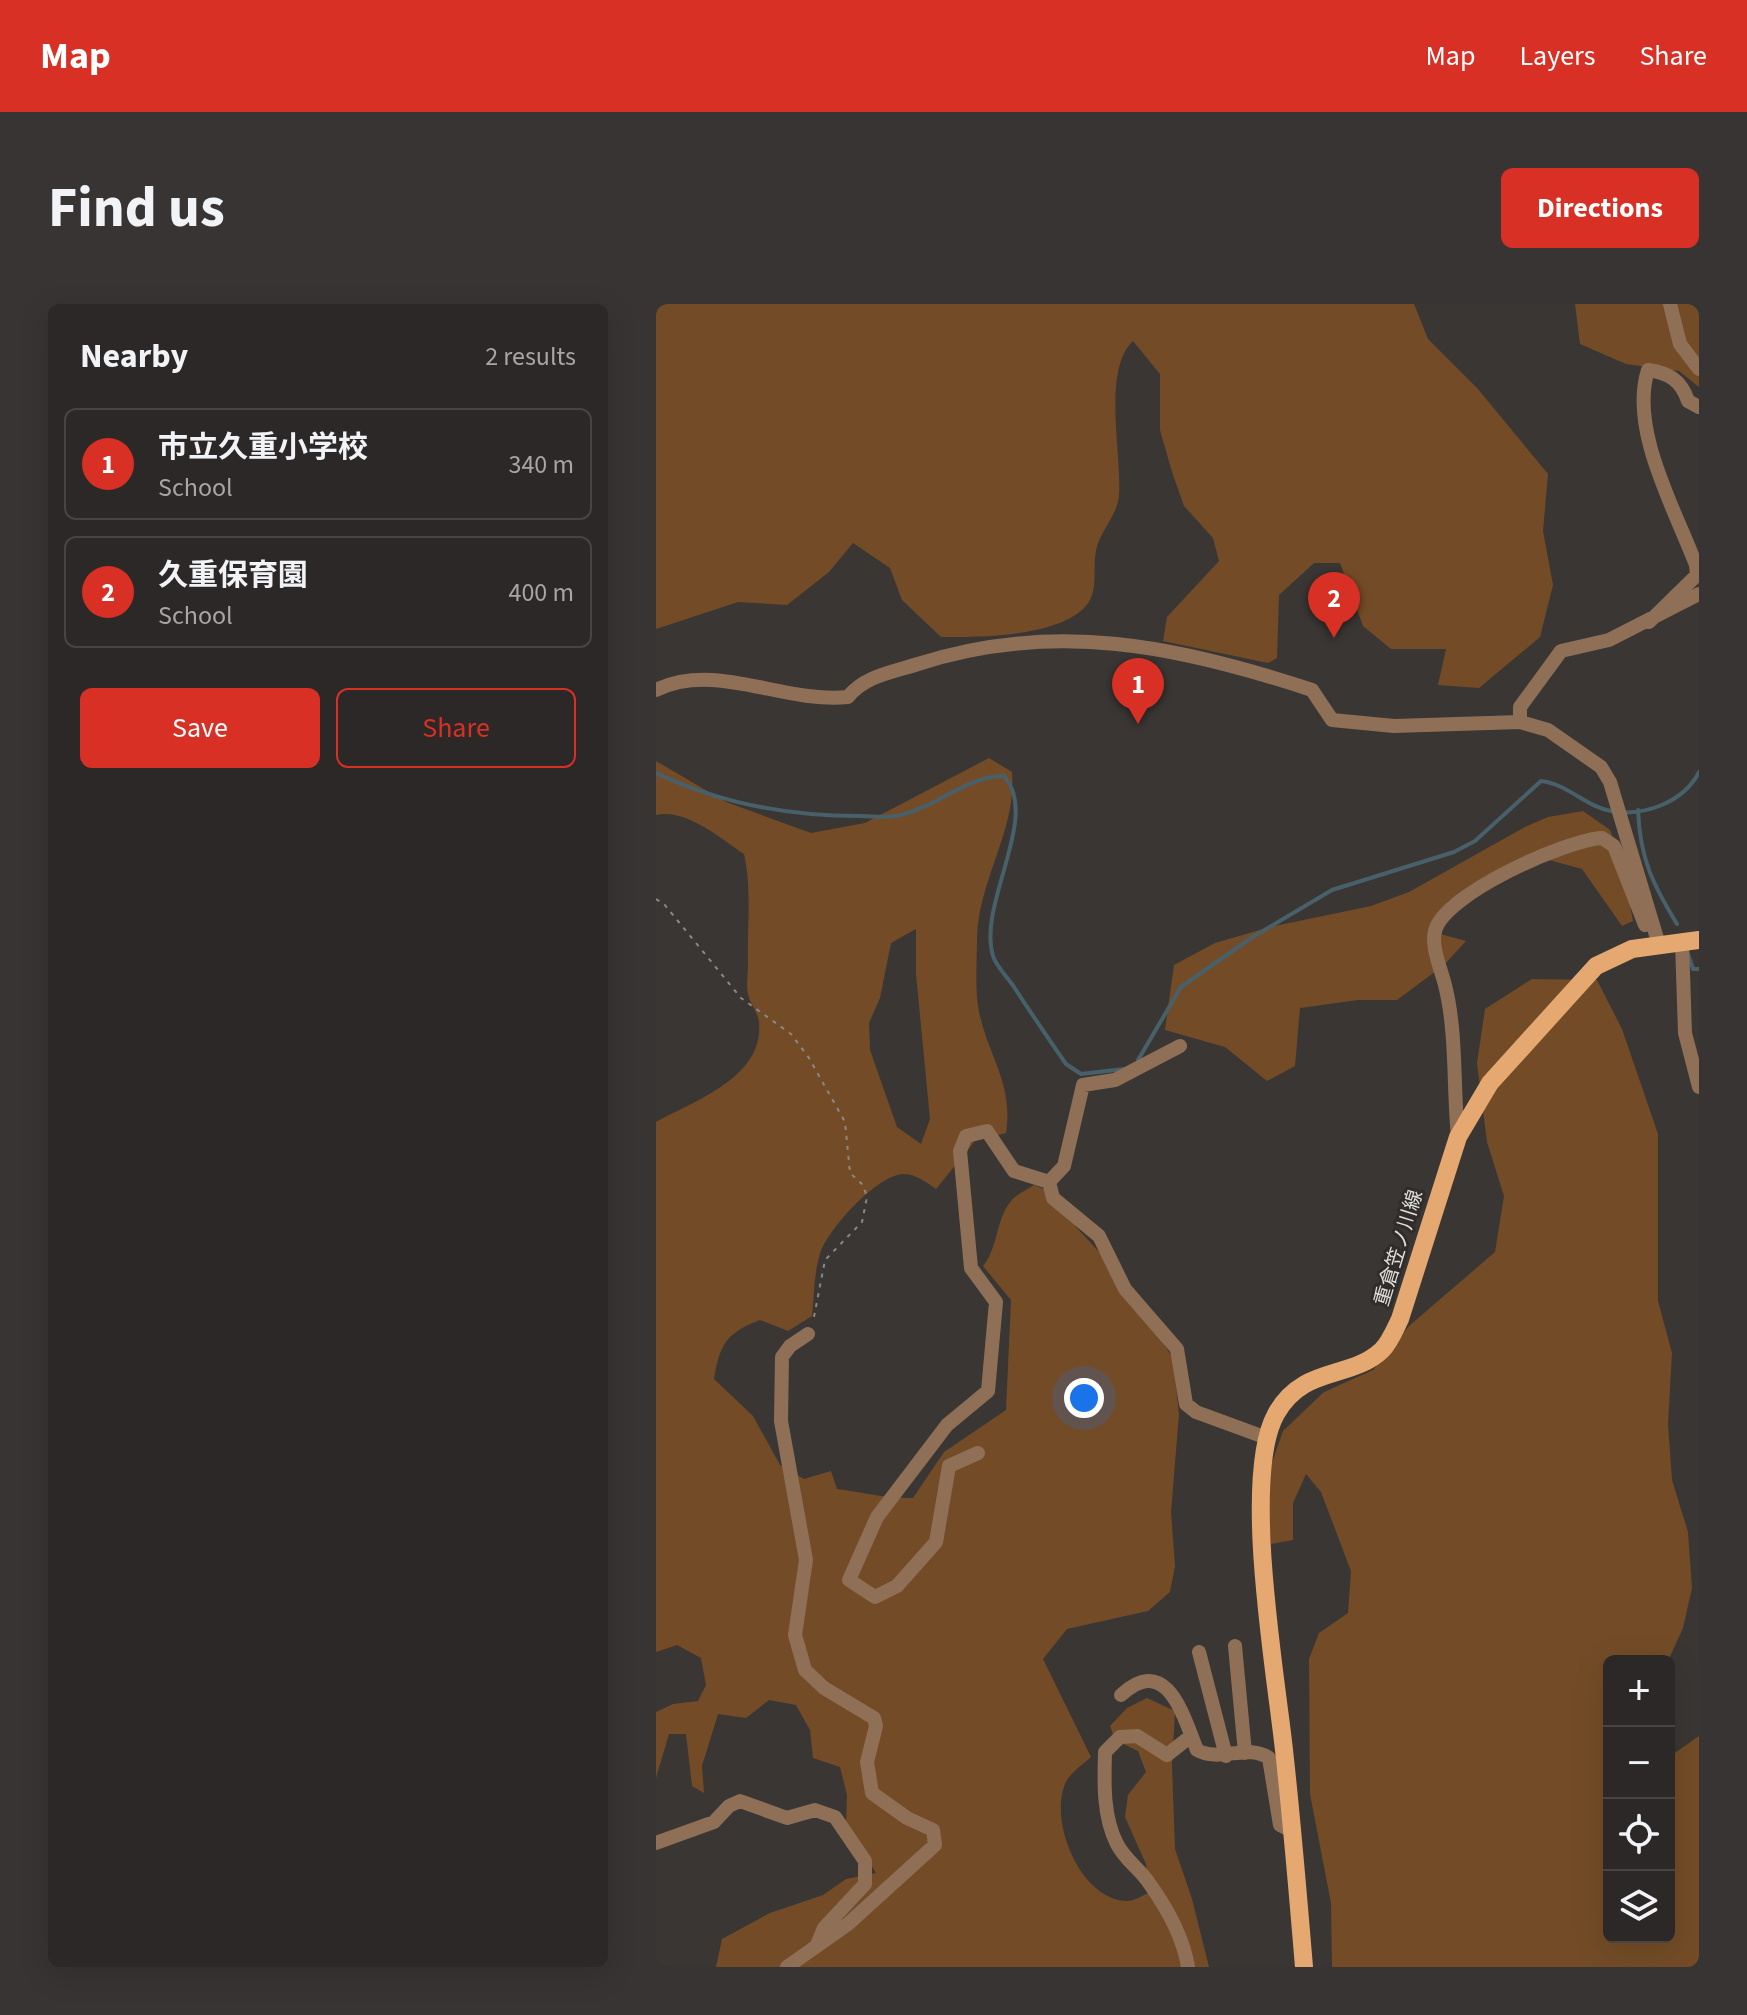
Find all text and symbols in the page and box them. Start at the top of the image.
text: Map [40,29,111,83]
text: Map [1425,36,1475,76]
text: Layers [1519,36,1595,76]
text: Share [1639,36,1707,76]
button: Directions [1501,168,1699,248]
text: Find us [48,169,225,248]
text: Nearby [80,332,188,381]
text: 2 results [485,338,576,375]
text: 市立久重小学校 [158,426,368,469]
text: 1 [101,446,115,483]
text: 340 m [508,446,574,483]
text: School [158,469,233,506]
text: 久重保育園 [158,554,308,597]
pin: 2 [1308,572,1360,638]
text: 2 [101,574,115,611]
text: 400 m [508,574,574,611]
text: School [158,597,233,634]
pin: 1 [1112,658,1164,724]
button: Save [80,688,320,768]
button: Share [336,688,576,768]
street label: 重倉笠ノ川線 [1368,1187,1430,1309]
your location [1064,1378,1104,1418]
map controls [1603,1655,1675,1943]
button: + [1603,1655,1675,1727]
button: − [1603,1727,1675,1799]
button: locate [1603,1799,1675,1871]
button: layers [1603,1871,1675,1943]

